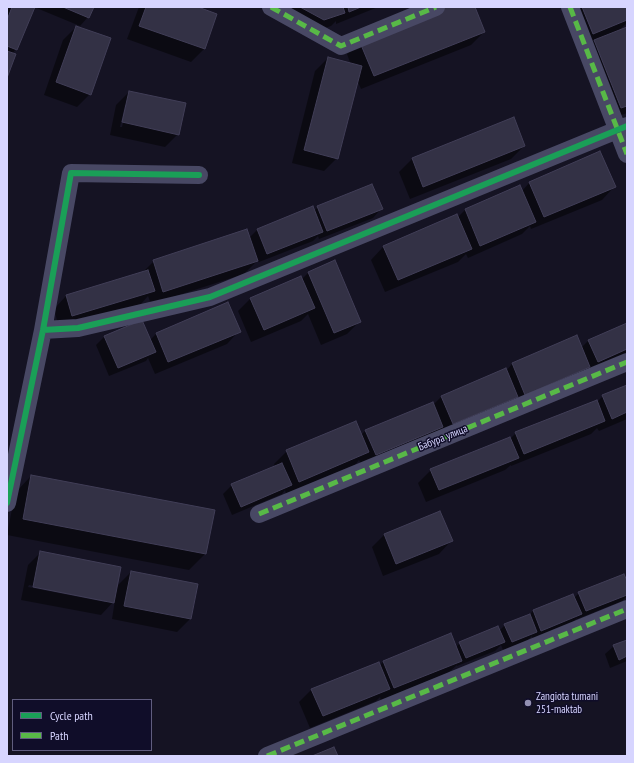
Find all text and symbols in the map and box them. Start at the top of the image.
street label: Бабура улица [416,422,470,454]
place label: Zangiota tumani 251-maktab [536,690,598,716]
marker: Zangiota tumani 251-maktab [523,698,533,708]
legend [12,699,152,751]
text: Cycle path [50,708,93,723]
text: Path [50,728,68,743]

